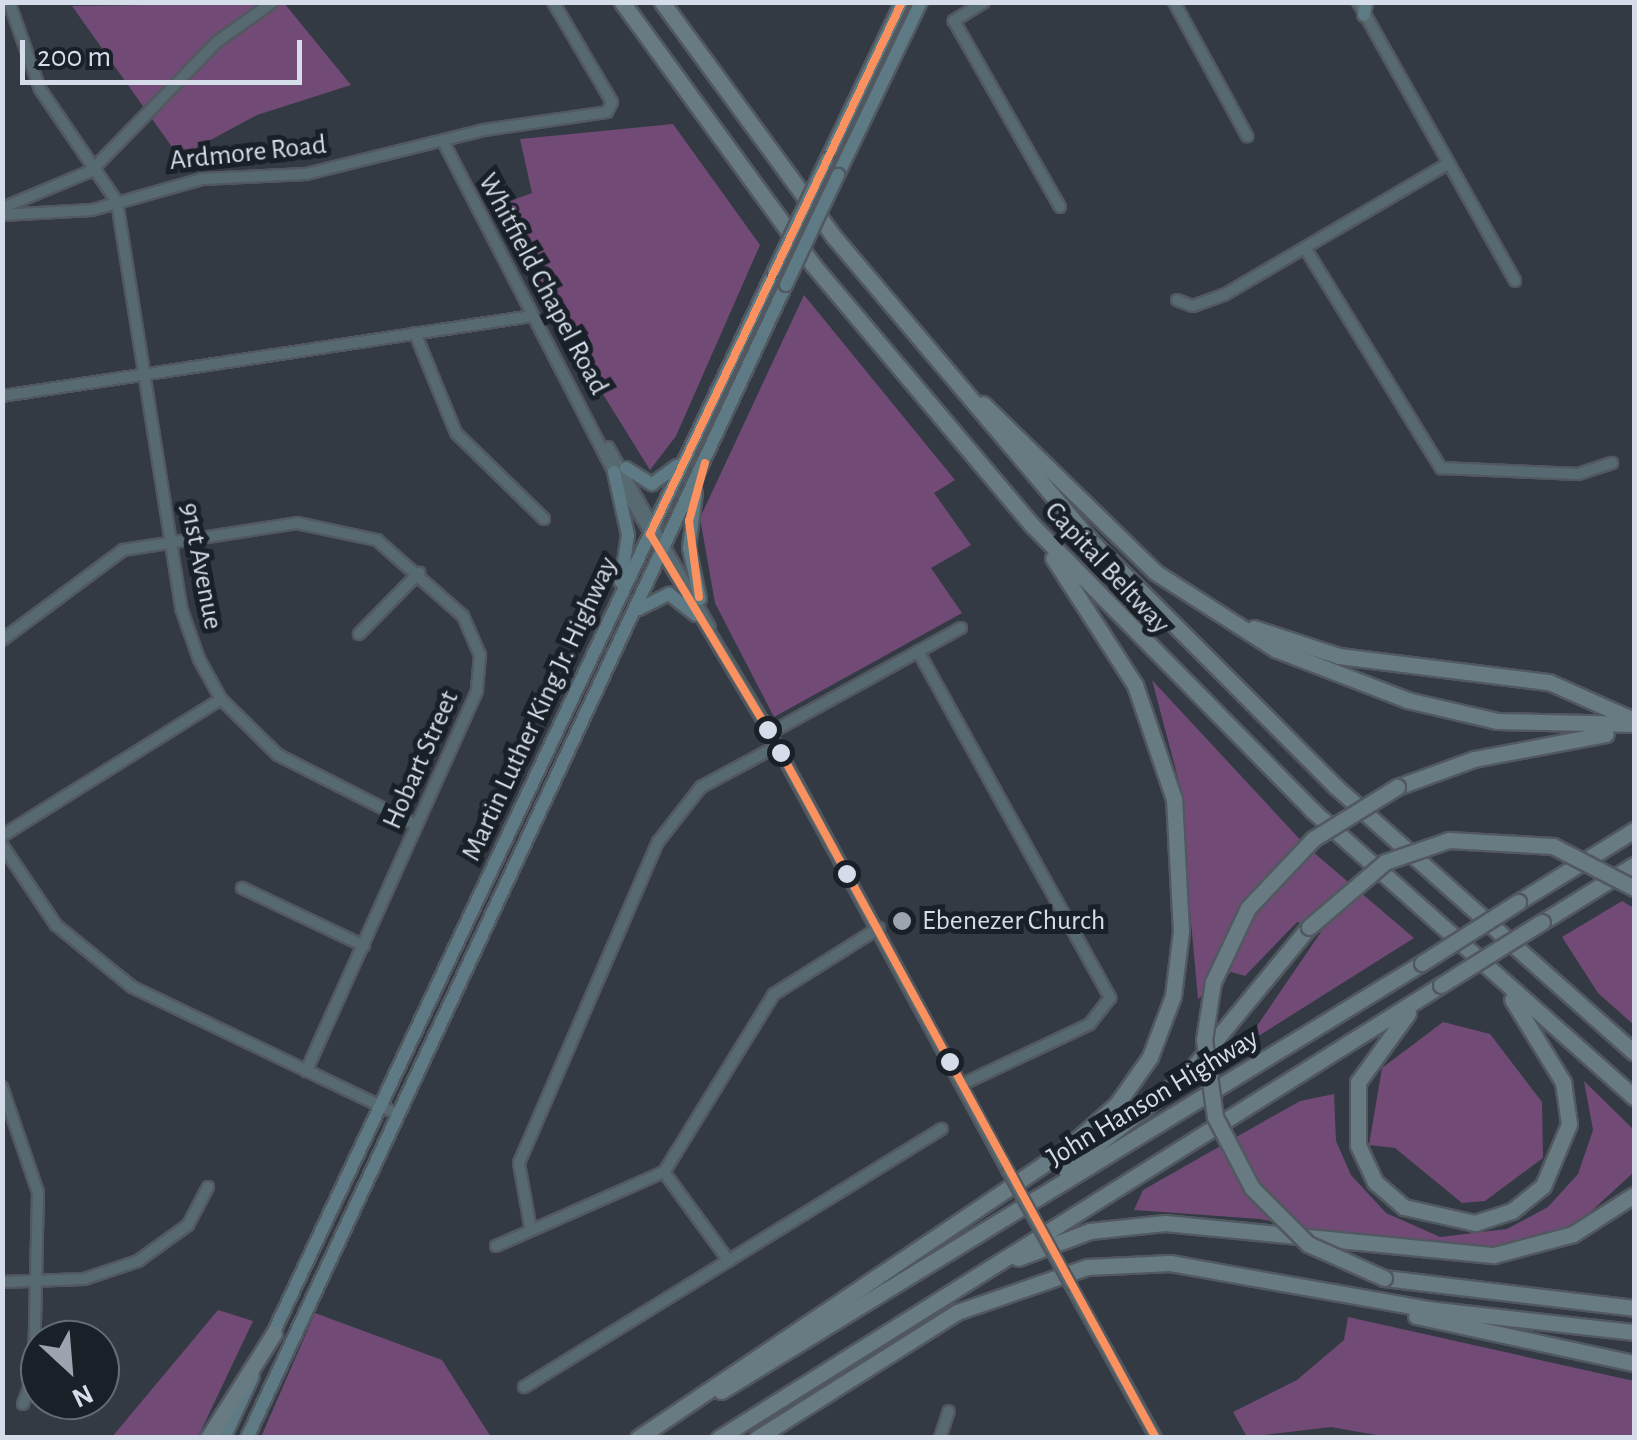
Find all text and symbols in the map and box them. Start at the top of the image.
scale bar [25,20,308,82]
text: 200 m [37,42,111,72]
street label: Ardmore Road [168,128,328,178]
street label: Whitfield Chapel Road [470,168,616,400]
street label: Capital Beltway [1037,495,1177,641]
street label: 91st Avenue [172,500,230,632]
street label: Martin Luther King Jr. Highway [455,552,625,866]
street label: Hobart Street [376,686,466,834]
unlabelled marker [758,720,778,740]
unlabelled marker [771,743,791,763]
unlabelled marker [837,864,857,884]
place label: Ebenezer Church [922,904,1105,938]
marker: Ebenezer Church [891,910,913,932]
street label: John Hanson Highway [1041,1022,1265,1174]
unlabelled marker [940,1052,960,1072]
north arrow [20,1320,120,1420]
text: N [67,1378,97,1412]

